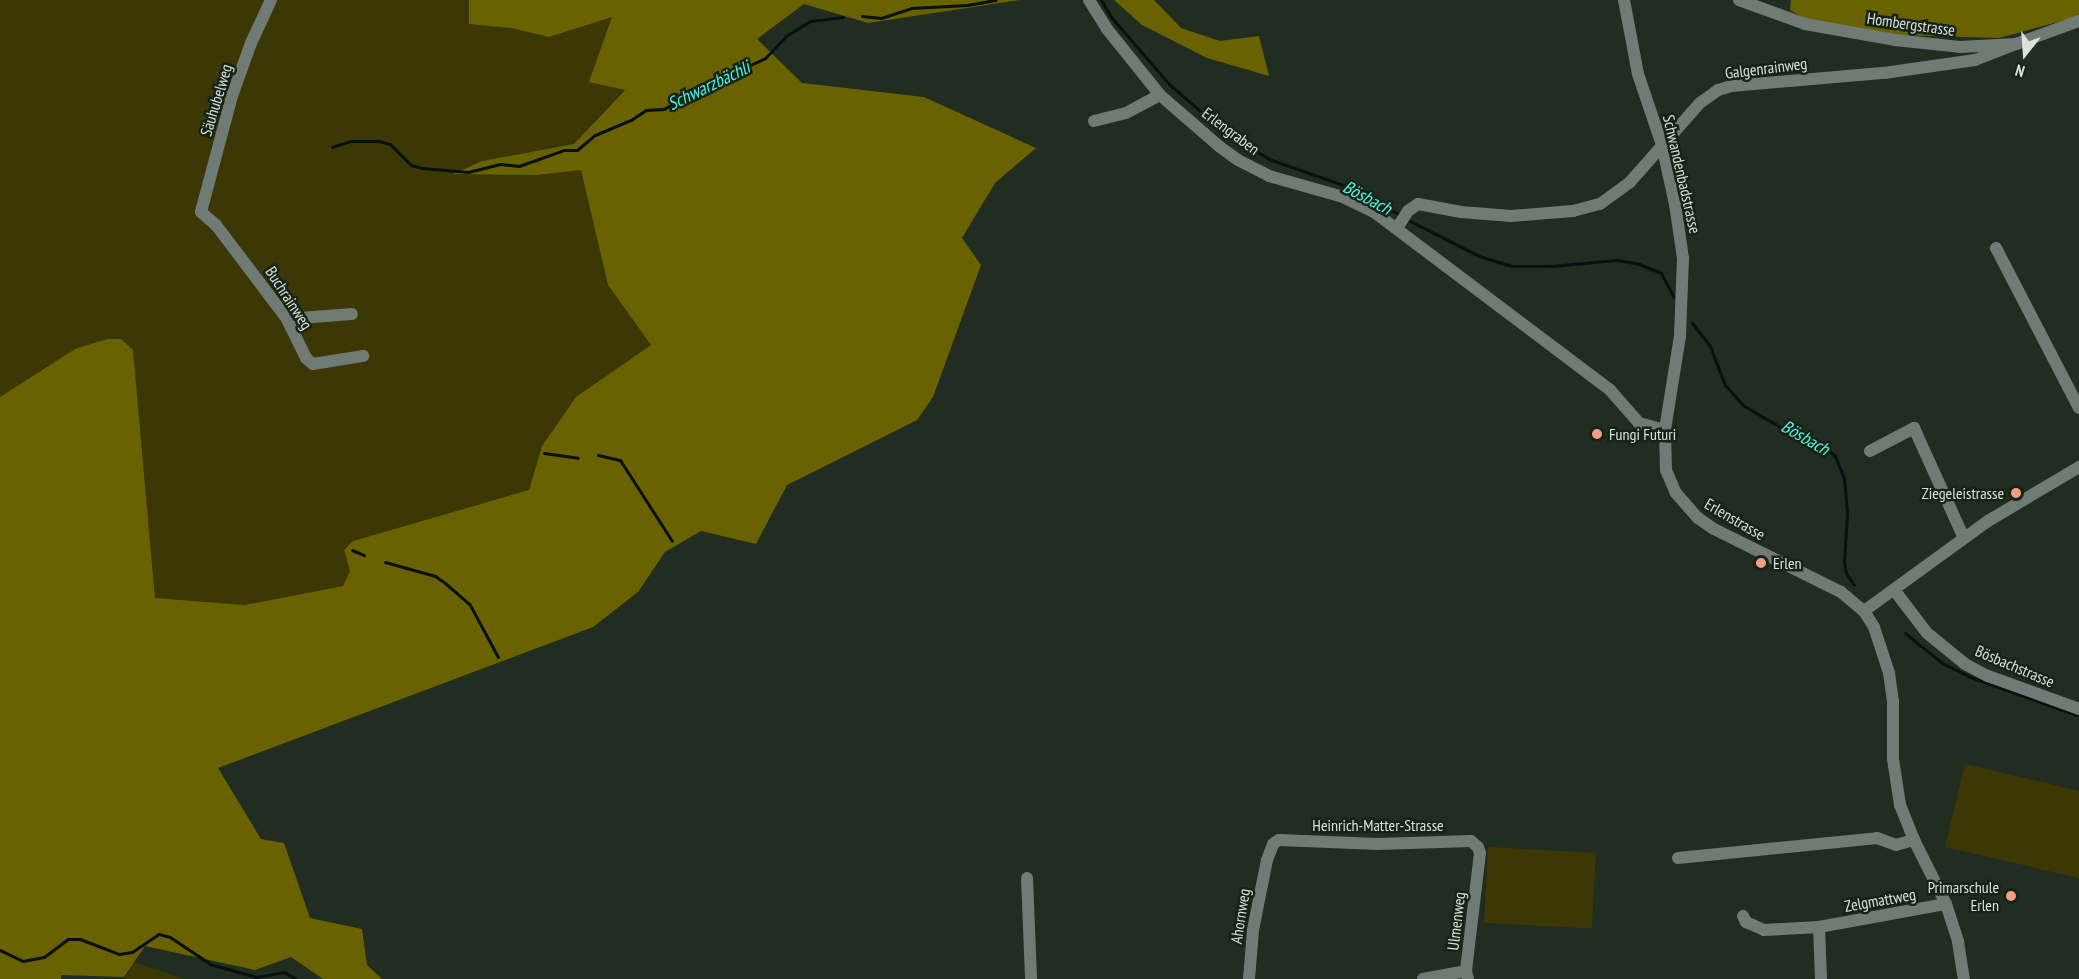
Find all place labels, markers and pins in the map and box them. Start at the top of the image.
place label: Fungi Futuri [1609,424,1676,444]
marker: Fungi Futuri [1590,427,1604,441]
place label: Ziegeleistrasse [1922,483,2004,503]
marker: Ziegeleistrasse [2009,486,2023,500]
place label: Erlen [1773,553,1802,573]
marker: Erlen [1754,556,1768,570]
place label: Primarschule Erlen [1928,877,1999,915]
marker: Primarschule Erlen [2004,889,2018,903]

